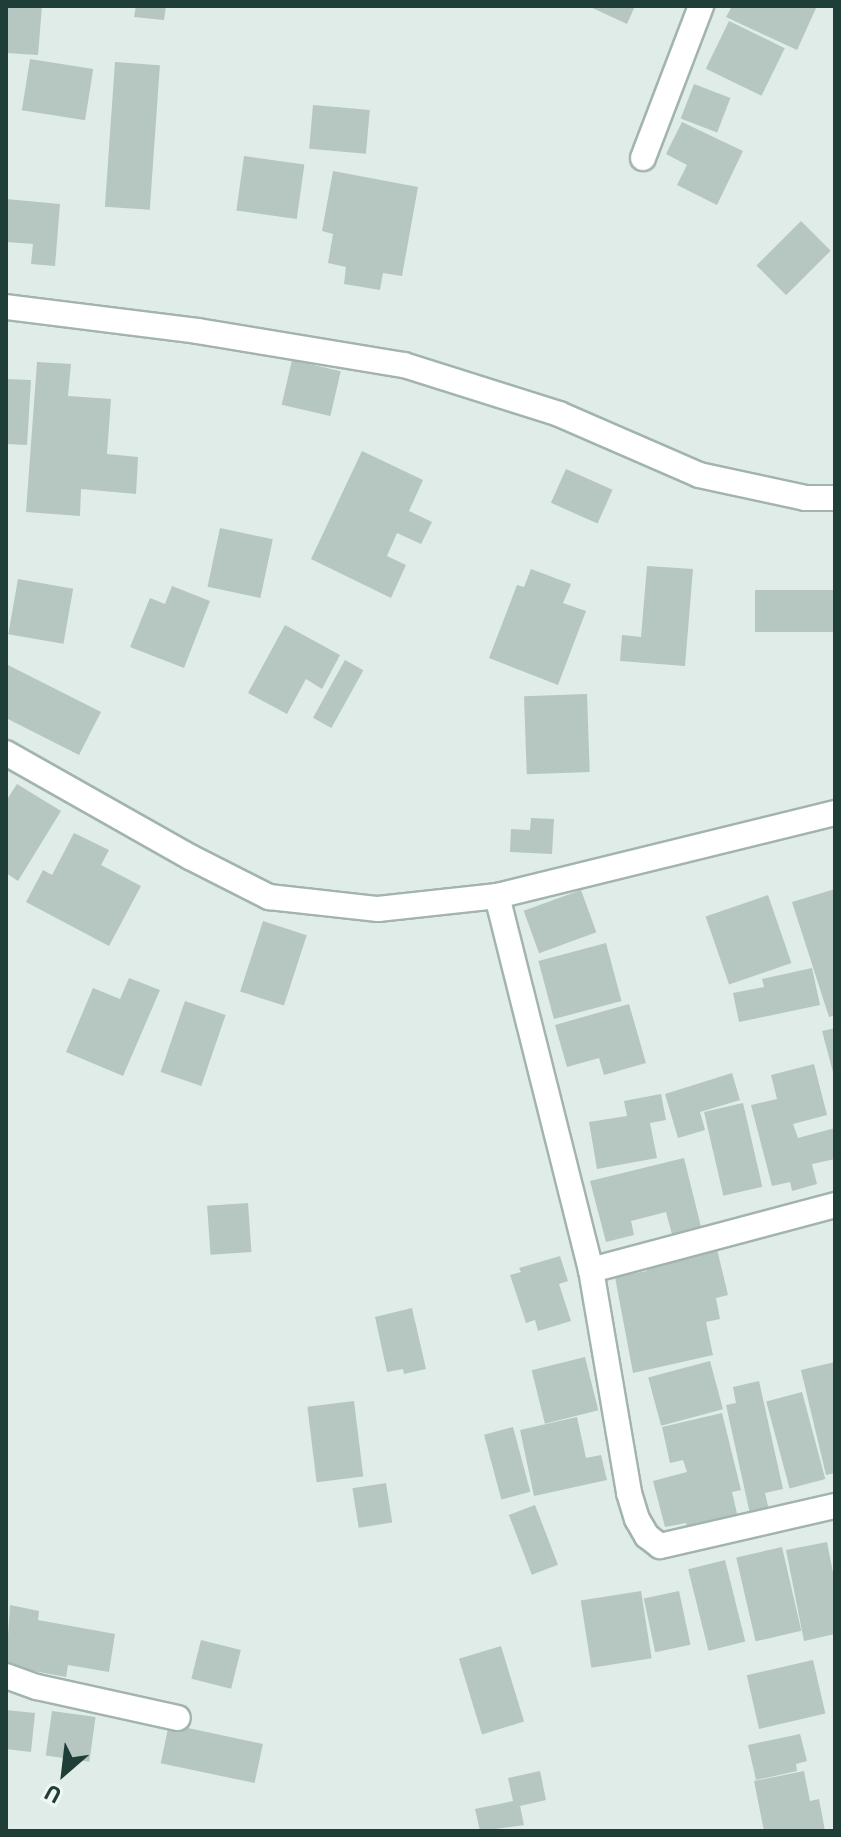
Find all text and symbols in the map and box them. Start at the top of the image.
north arrow [24,1733,104,1813]
text: U [39,1778,66,1811]

